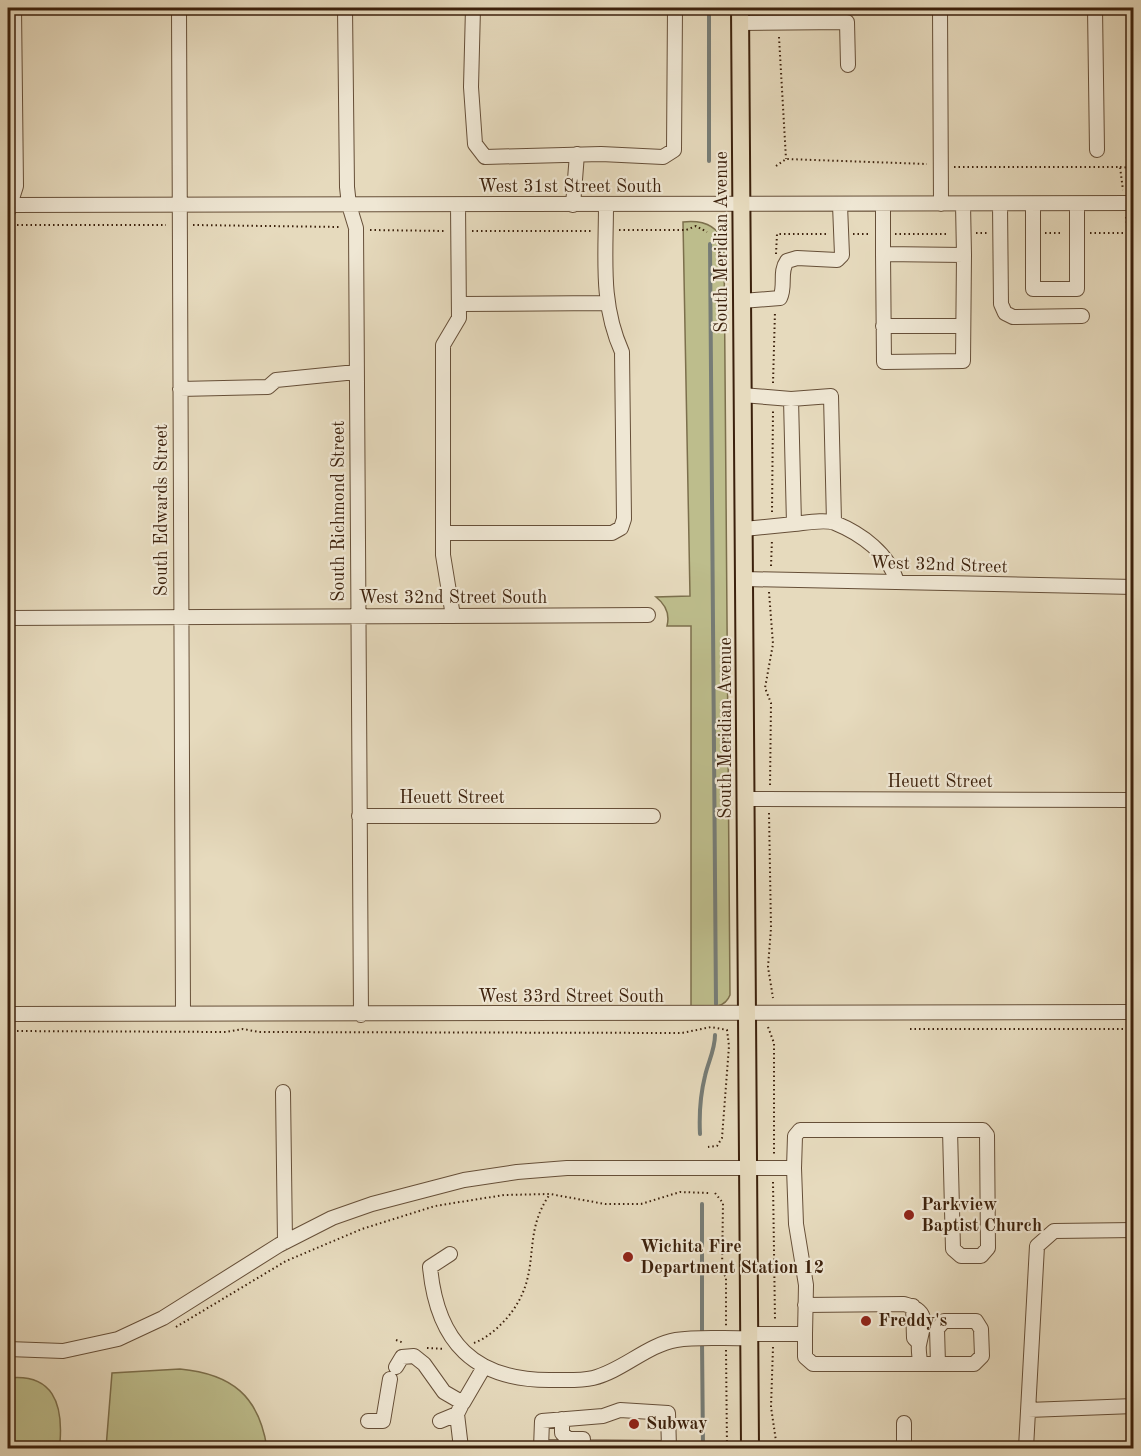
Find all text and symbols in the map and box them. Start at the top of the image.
street label: South Meridian Avenue [713,151,731,333]
street label: West 31st Street South [478,178,662,196]
street label: South Richmond Street [330,420,348,602]
street label: South Edwards Street [153,424,171,596]
street label: West 32nd Street [870,554,1008,576]
street label: West 32nd Street South [359,589,547,607]
street label: South Meridian Avenue [717,637,735,819]
street label: Heuett Street [887,773,993,791]
street label: Heuett Street [399,789,505,807]
street label: West 33rd Street South [478,988,664,1006]
place label: Parkview Baptist Church [921,1196,1042,1235]
marker: Parkview Baptist Church [902,1208,916,1222]
place label: Wichita Fire Department Station 12 [640,1238,824,1277]
marker: Wichita Fire Department Station 12 [621,1250,635,1264]
place label: Freddy's [878,1312,947,1330]
marker: Freddy's [859,1314,873,1328]
place label: Subway [646,1415,708,1433]
marker: Subway [627,1417,641,1431]

